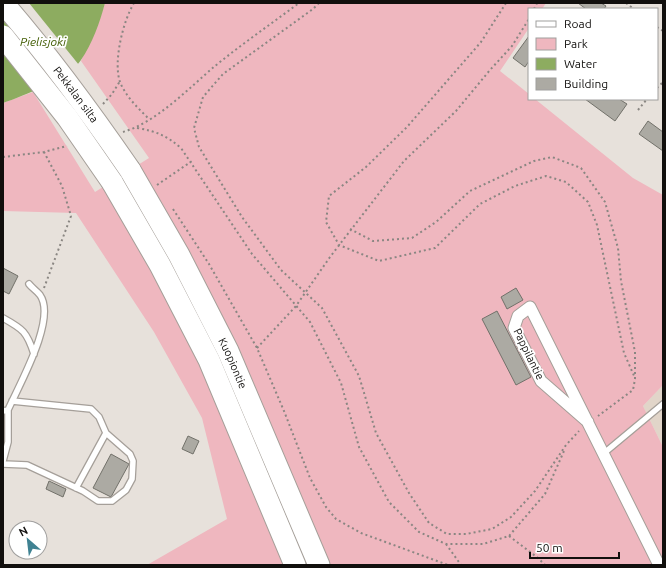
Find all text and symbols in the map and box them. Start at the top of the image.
legend [528,8,658,100]
text: Road [564,17,592,30]
water label: Pielisjoki [20,35,67,48]
text: Park [564,37,588,50]
text: Water [564,57,597,70]
street label: Pekkalan silta [51,64,101,125]
text: Building [564,77,608,90]
street label: Pappilantie [511,326,547,382]
street label: Kuopiontie [216,336,249,390]
north arrow [8,520,48,560]
text: N [17,524,30,538]
scale bar [530,534,619,560]
text: 50 m [536,541,563,554]

